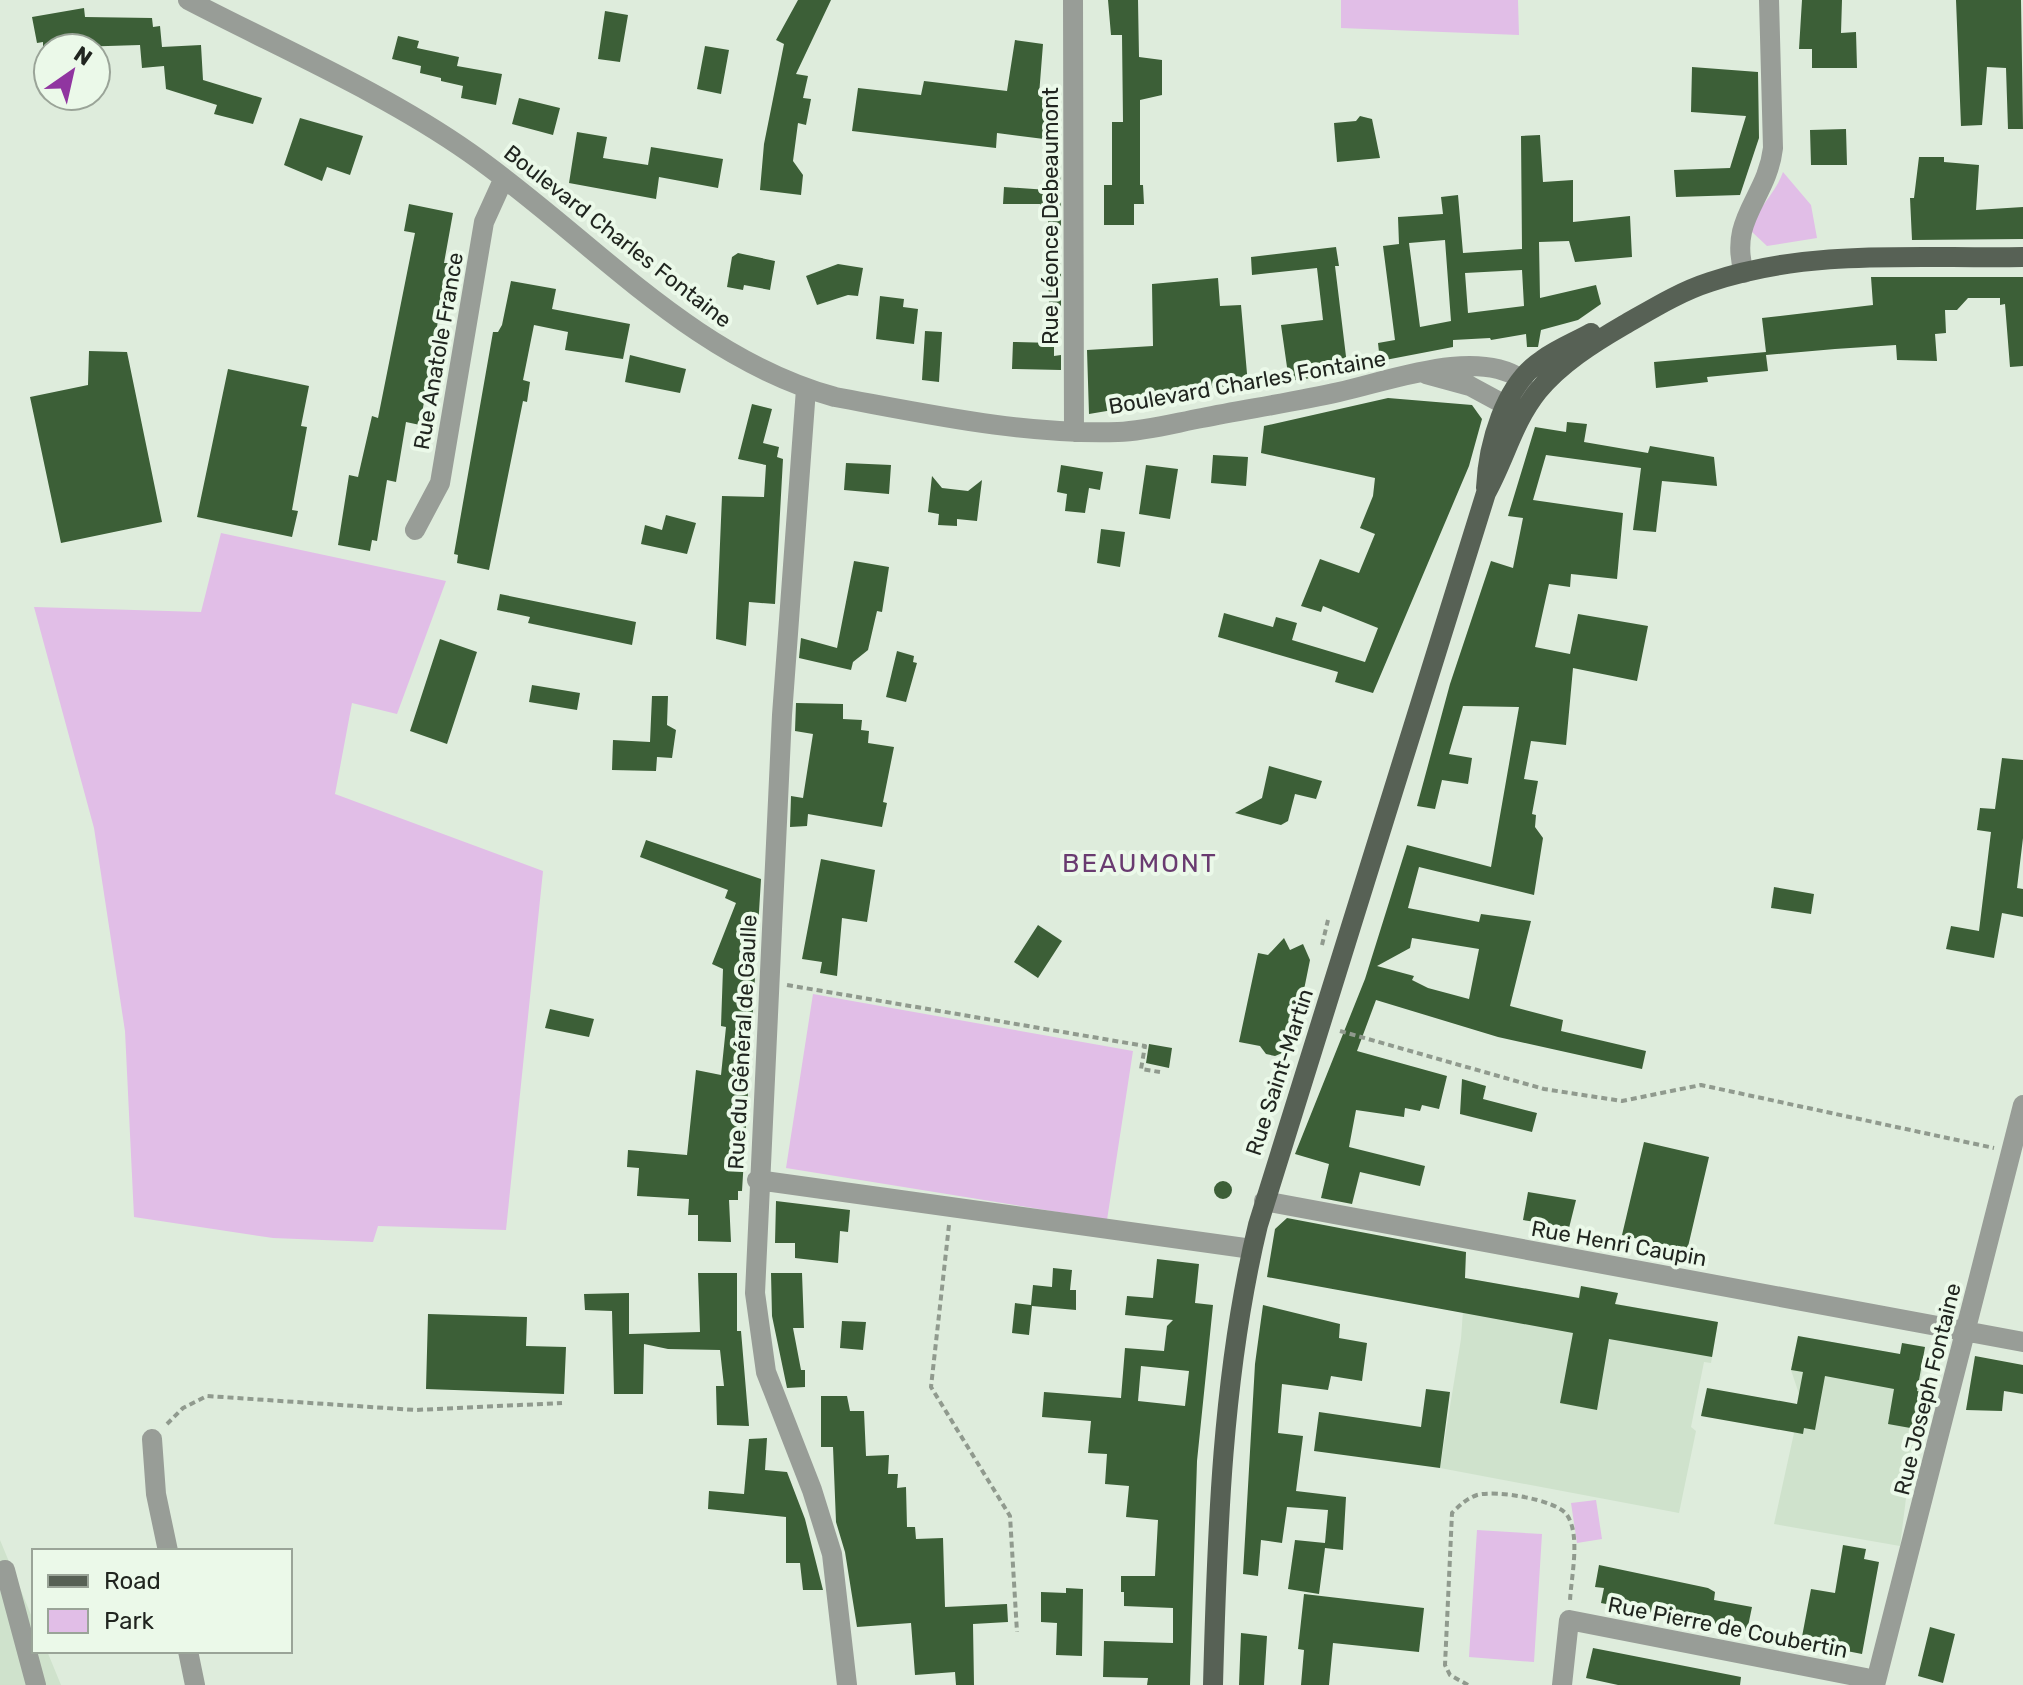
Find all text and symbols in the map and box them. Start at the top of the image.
north arrow [32,32,112,112]
text: N [69,40,97,71]
street label: Rue Léonce Debeaumont [1037,87,1064,345]
street label: Boulevard Charles Fontaine [499,139,737,334]
street label: Rue Anatole France [408,250,469,452]
street label: Boulevard Charles Fontaine [1106,345,1388,420]
district label: BEAUMONT [1062,848,1218,879]
street label: Rue du Général de Gaulle [722,914,763,1170]
street label: Rue Saint-Martin [1240,985,1319,1159]
street label: Rue Henri Caupin [1529,1215,1709,1272]
street label: Rue Joseph Fontaine [1888,1280,1967,1498]
legend [32,1549,292,1653]
text: Road [104,1567,161,1595]
street label: Rue Pierre de Coubertin [1606,1591,1850,1664]
text: Park [104,1607,155,1635]

